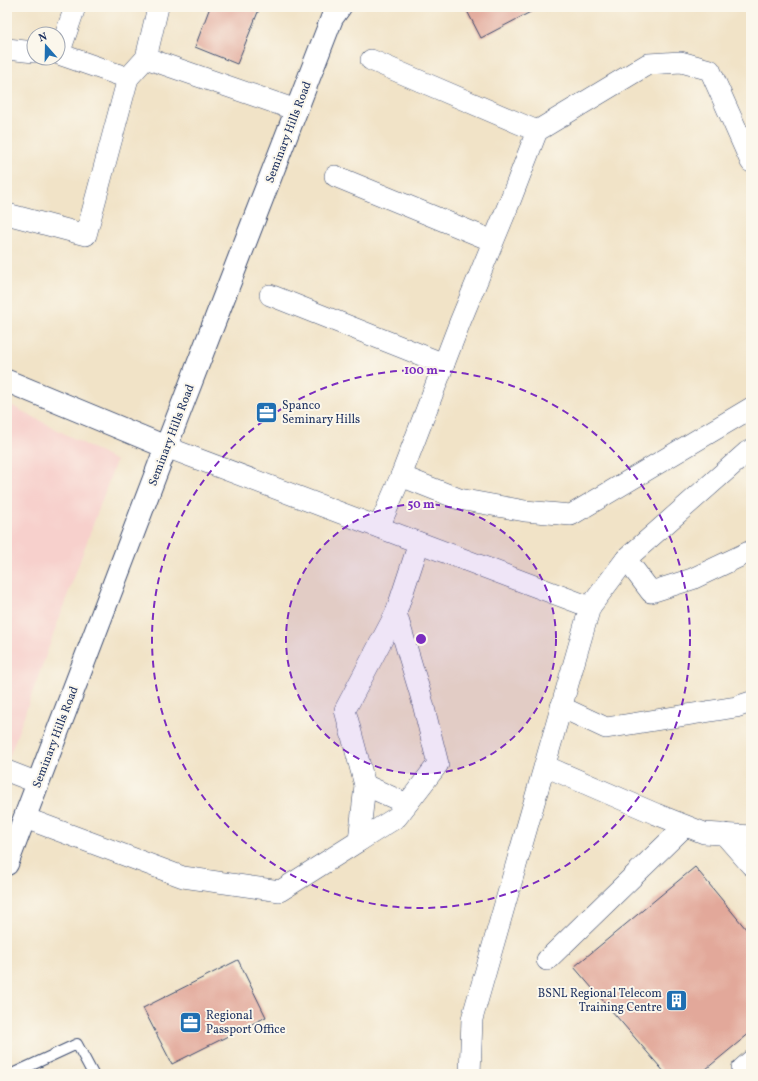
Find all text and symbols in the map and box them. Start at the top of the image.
north arrow [26,26,66,66]
text: N [37,30,49,46]
street label: Seminary Hills Road [262,79,316,186]
text: 100 m [404,363,438,379]
street label: Seminary Hills Road [145,382,199,489]
place label: Spanco Seminary Hills [282,398,360,428]
office icon: Spanco Seminary Hills [254,399,280,425]
text: 50 m [407,497,435,513]
centre of rings [414,632,428,646]
street label: Seminary Hills Road [29,684,83,791]
place label: BSNL Regional Telecom Training Centre [538,986,662,1016]
building icon: BSNL Regional Telecom Training Centre [664,987,690,1013]
place label: Regional Passport Office [206,1008,286,1038]
office icon: Regional Passport Office [178,1009,204,1035]

